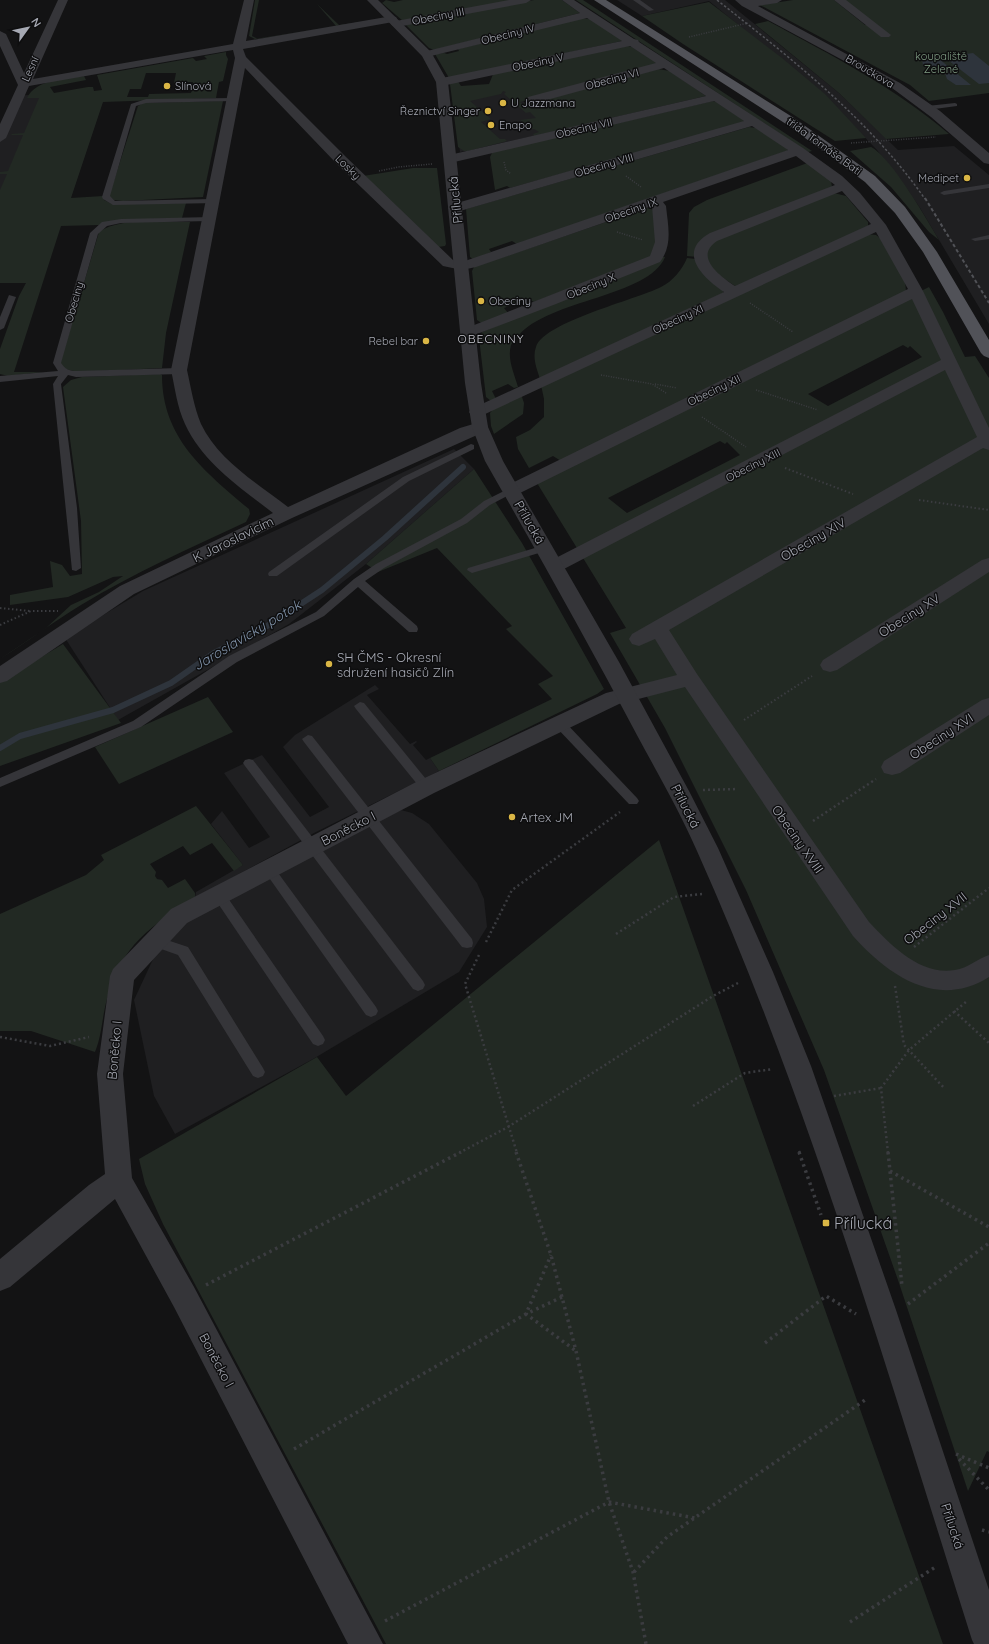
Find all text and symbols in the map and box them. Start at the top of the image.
street label: Obeciny III [411,4,465,28]
north arrow [8,8,48,48]
text: N [28,15,44,30]
street label: Obeciny IV [480,21,536,47]
park label: koupaliště Zelené [915,49,967,76]
street label: Obeciny V [511,50,565,74]
street label: Broučkova [843,51,897,91]
street label: Lesní [18,54,42,84]
street label: Obeciny VI [584,65,640,93]
place label: Slínová [175,79,211,93]
marker: Slínová [162,81,172,91]
place label: U Jazzmana [511,96,575,110]
marker: U Jazzmana [498,98,508,108]
place label: Řeznictví Singer [400,104,481,118]
marker: Řeznictví Singer [483,106,493,116]
street label: třída Tomáše Bati [784,114,864,178]
street label: Obeciny VII [554,115,614,141]
place label: Enapo [499,118,532,132]
marker: Enapo [486,120,496,130]
street label: Obeciny VIII [573,150,635,180]
street label: Losky [332,152,364,182]
place label: Medipet [918,171,959,185]
marker: Medipet [962,173,972,183]
street label: Přílucká [445,176,465,224]
street label: Obeciny IX [603,194,659,225]
street label: Obeciny X [564,270,618,302]
street label: Obeciny [61,280,87,324]
place label: Obeciny [489,294,531,308]
marker: Obeciny [476,296,486,306]
street label: Obeciny XI [650,301,706,337]
district label: OBECNINY [458,331,524,346]
place label: Rebel bar [368,334,419,348]
marker: Rebel bar [421,336,431,346]
street label: Obeciny XII [685,371,743,409]
street label: Obeciny XIII [723,445,783,485]
street label: Přílucká [511,497,549,547]
street label: K Jaroslavicím [190,513,276,565]
street label: Obeciny XIV [777,514,849,564]
street label: Obeciny XV [875,590,943,640]
water label: Jaroslavický potok [190,595,305,674]
place label: SH ČMS - Okresní sdružení hasičů Zlín [337,649,454,680]
marker: SH ČMS - Okresní sdružení hasičů Zlín [324,659,334,669]
street label: Obeciny XVI [906,709,976,763]
street label: Přílucká [668,781,704,831]
street label: Obeciny XVIII [769,802,827,876]
street label: Boněcko I [318,807,378,849]
place label: Artex JM [520,809,573,825]
marker: Artex JM [507,812,517,822]
street label: Obeciny XVII [900,888,970,948]
street label: Boněcko I [103,1020,125,1080]
place label: Přílucká [834,1213,892,1233]
marker: Přílucká [821,1218,831,1228]
street label: Boněcko I [196,1330,238,1390]
street label: Přílucká [938,1501,968,1551]

